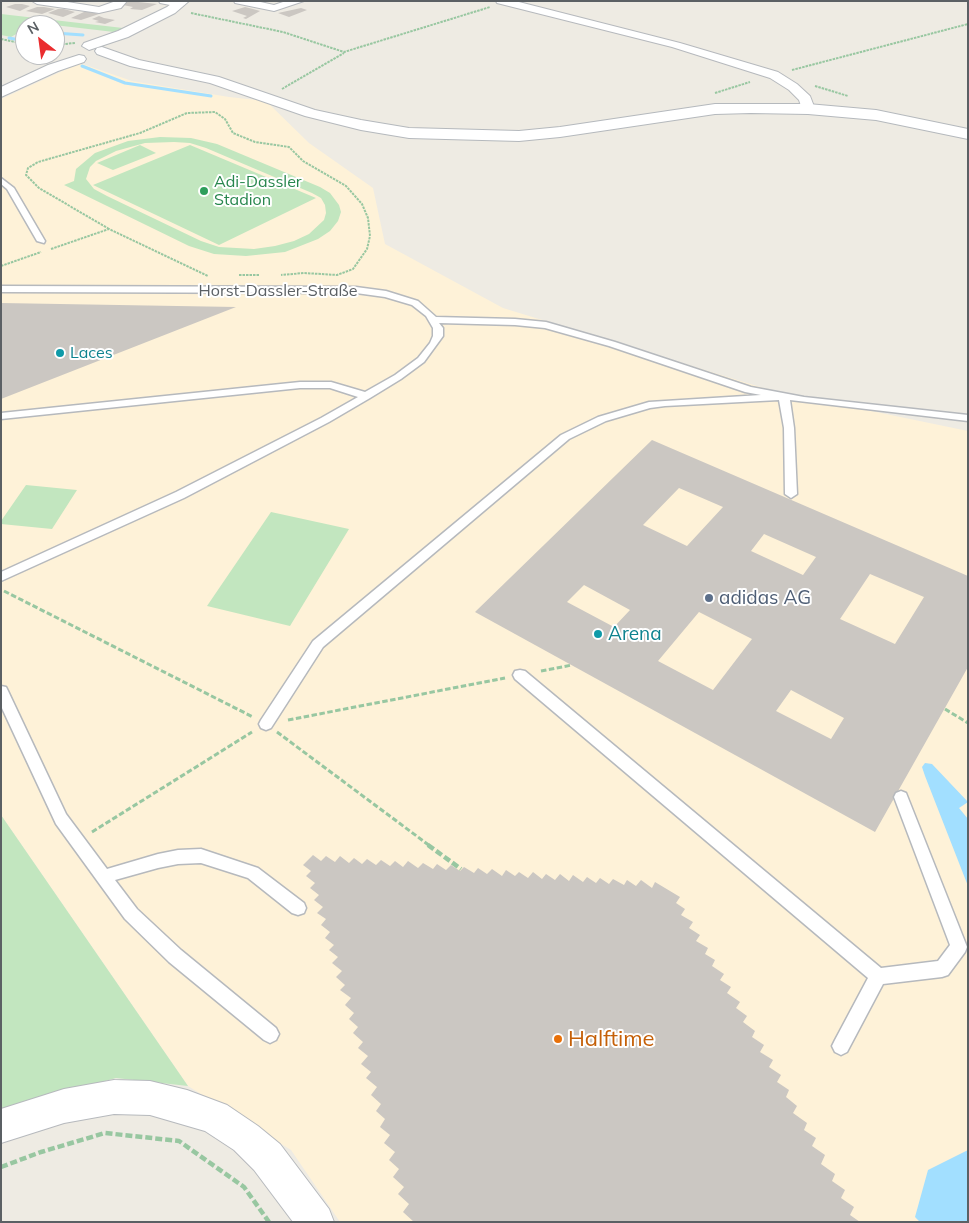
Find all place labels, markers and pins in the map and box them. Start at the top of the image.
place label: Adi-Dassler Stadion [214,172,302,210]
marker: Adi-Dassler Stadion [198,185,210,197]
place label: Laces [70,343,113,363]
marker: Laces [54,347,66,359]
place label: adidas AG [719,587,811,609]
marker: adidas AG [703,592,715,604]
place label: Arena [608,623,662,645]
marker: Arena [592,628,604,640]
place label: Halftime [568,1026,654,1052]
marker: Halftime [552,1033,564,1045]

